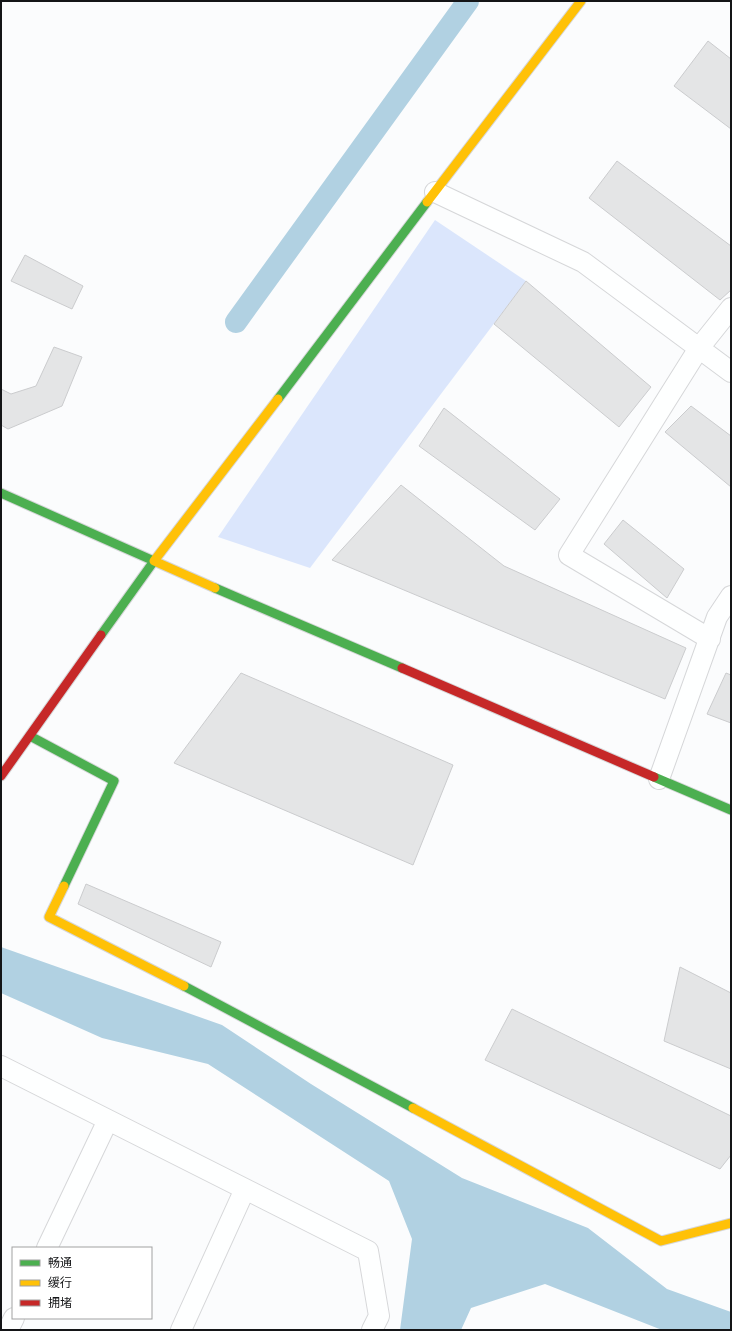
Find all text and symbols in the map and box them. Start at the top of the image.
legend [12,1247,152,1319]
text: 畅通 [48,1255,72,1270]
text: 缓行 [48,1275,72,1290]
text: 拥堵 [48,1295,72,1310]

